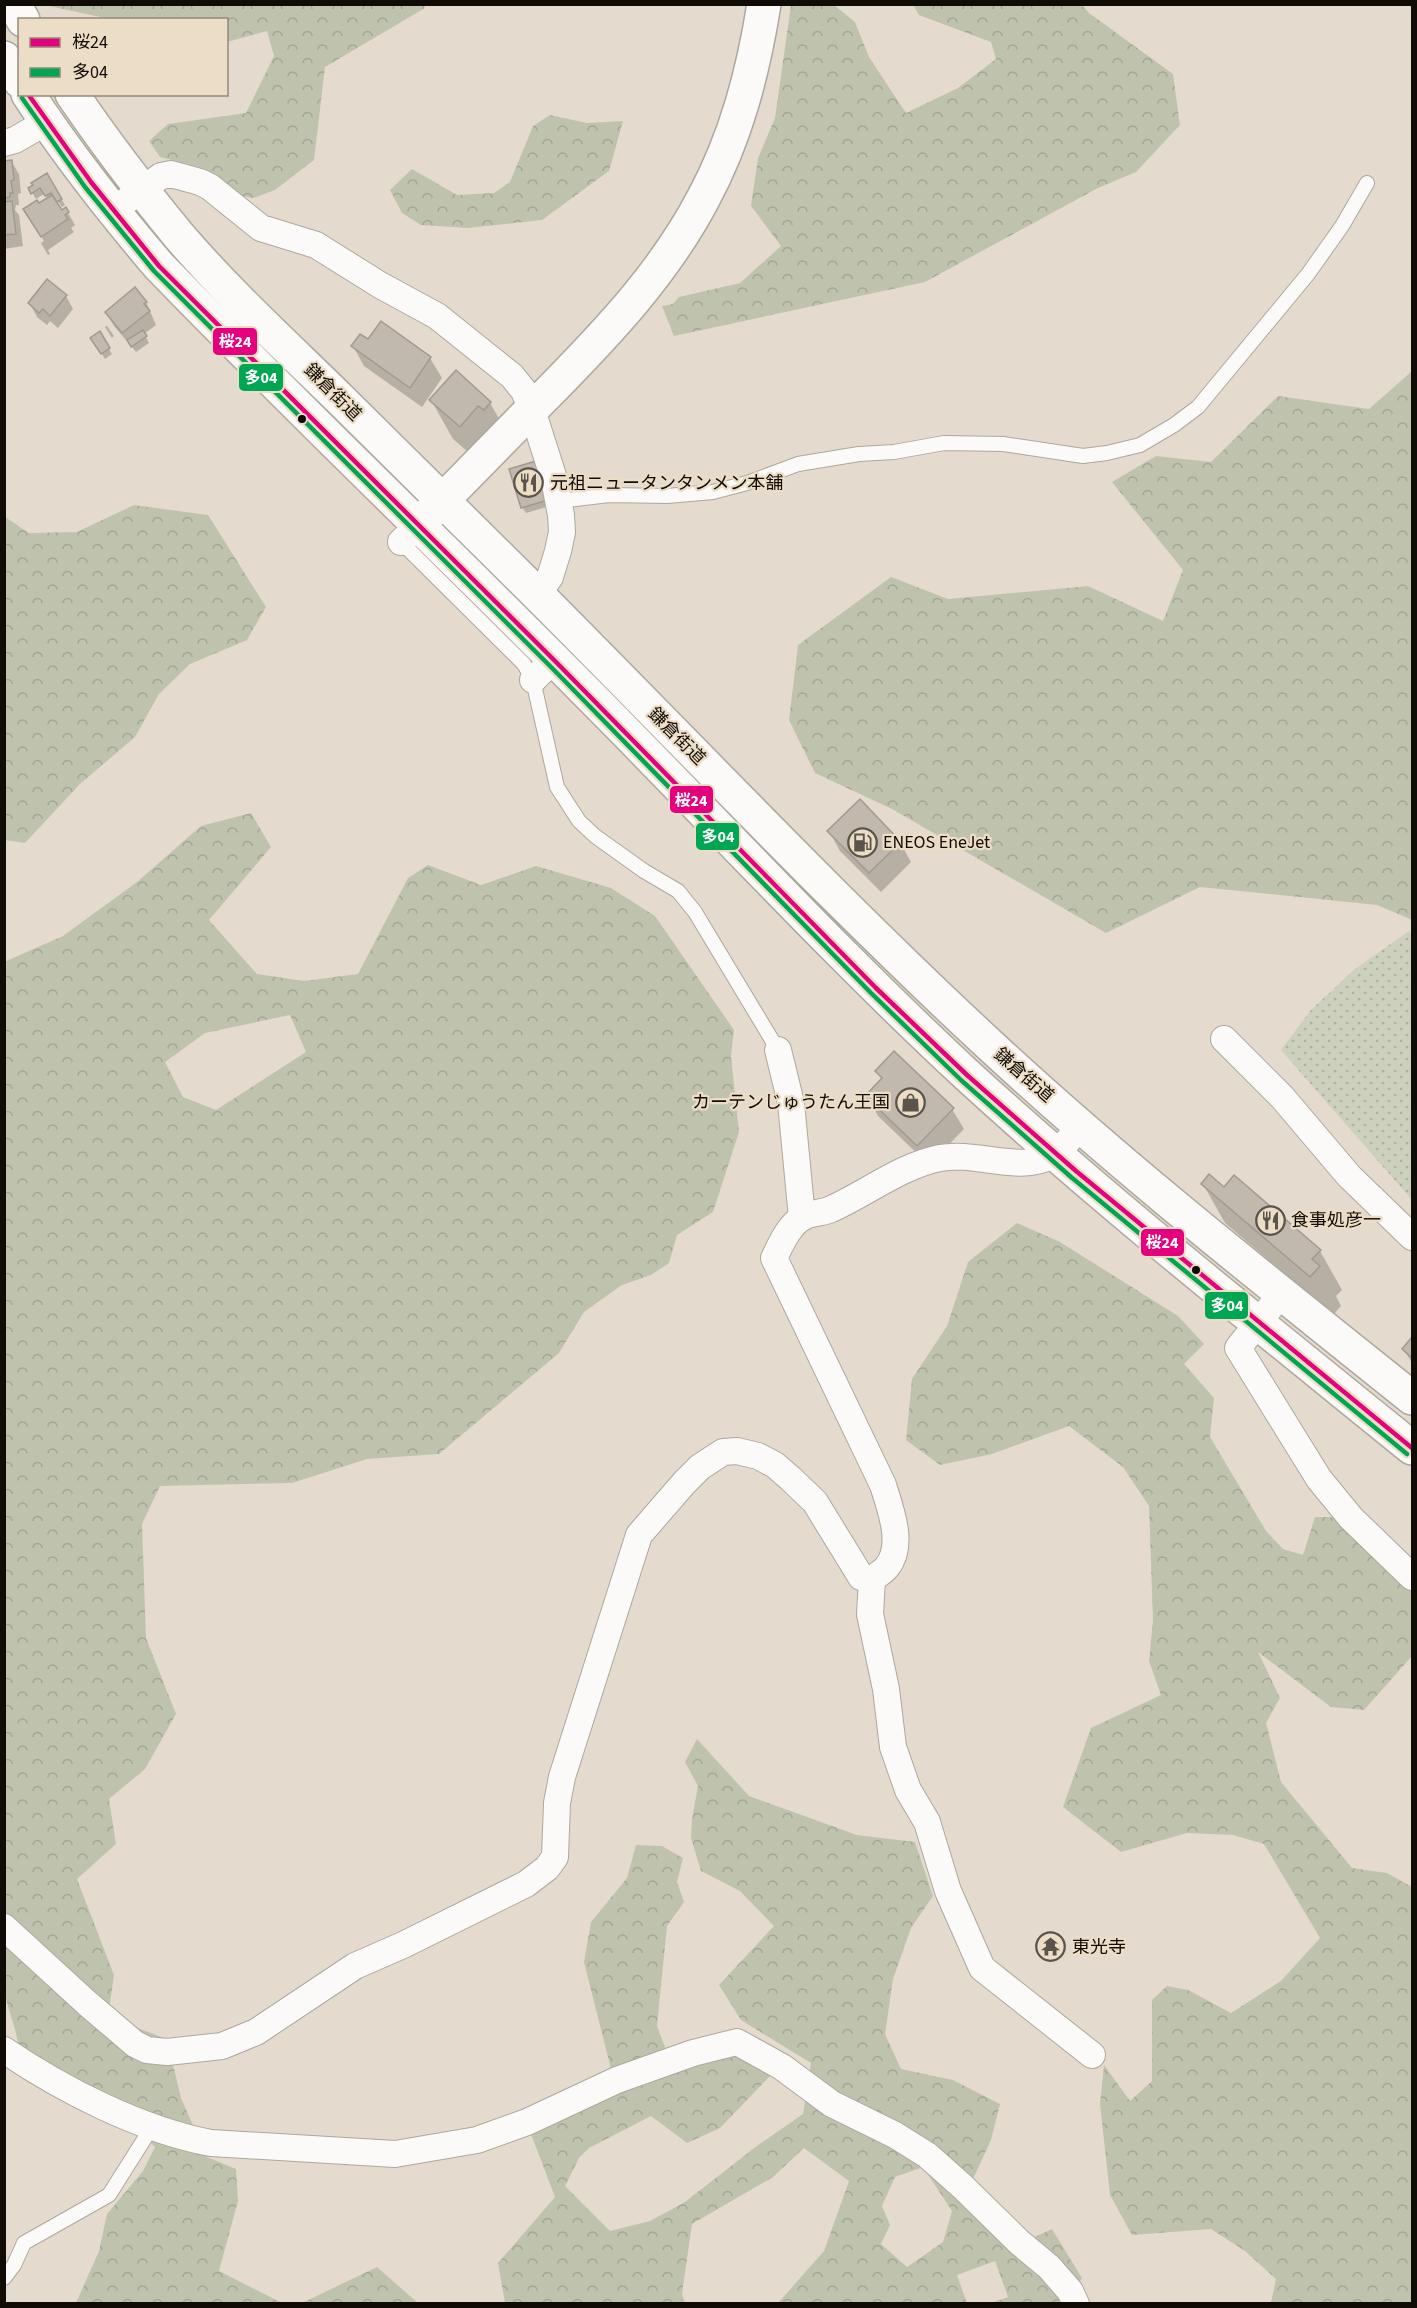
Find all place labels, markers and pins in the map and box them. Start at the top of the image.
unlabelled marker [296,413,308,425]
restaurant icon: 元祖ニュータンタンメン本舗 [513,467,545,499]
place label: 元祖ニュータンタンメン本舗 [550,471,783,496]
fuel station icon: ENEOS EneJet [846,826,878,858]
place label: ENEOS EneJet [883,830,990,855]
shop icon: カーテンじゅうたん王国 [895,1086,927,1118]
place label: カーテンじゅうたん王国 [692,1090,890,1115]
restaurant icon: 食事処彦一 [1254,1204,1286,1236]
place label: 食事処彦一 [1291,1208,1381,1233]
unlabelled marker [1190,1264,1202,1276]
temple icon: 東光寺 [1035,1931,1067,1963]
place label: 東光寺 [1072,1935,1126,1960]

